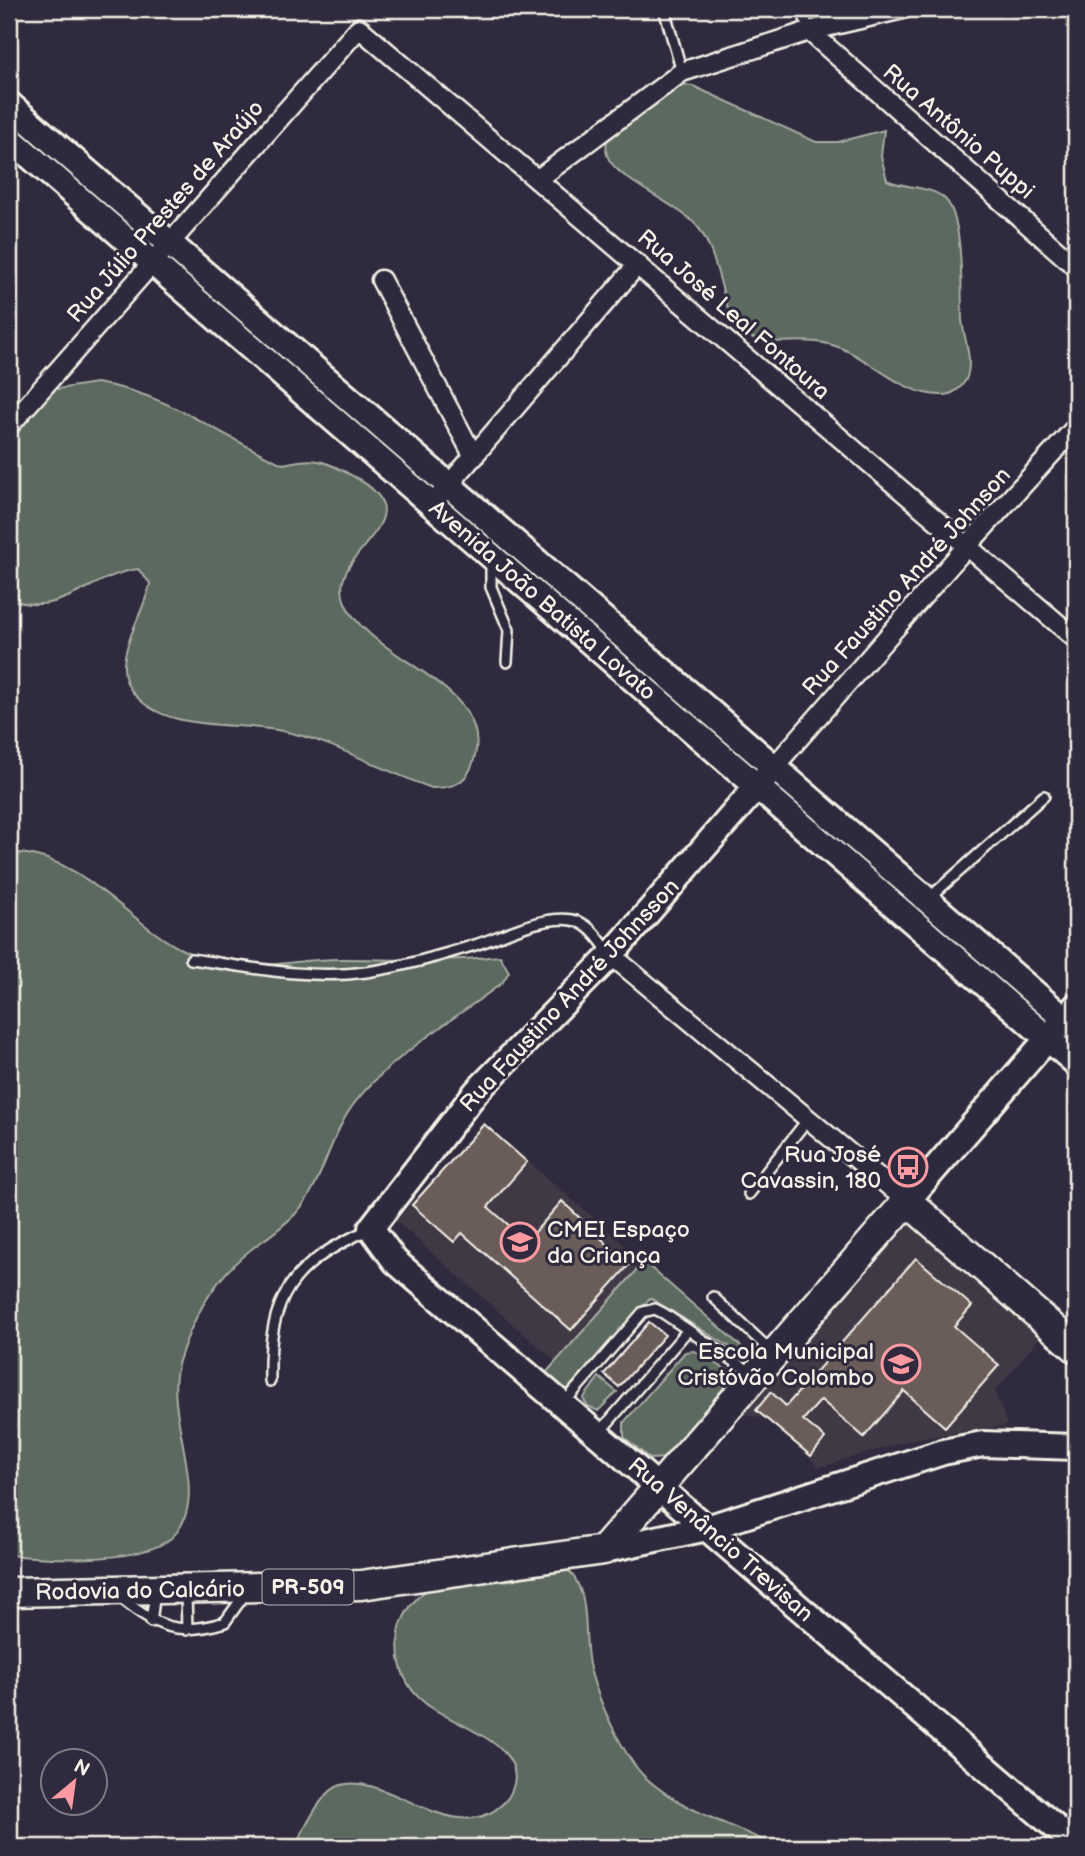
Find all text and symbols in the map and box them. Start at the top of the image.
street label: Rua Antônio Puppi [877,58,1040,205]
street label: Rua Júlio Prestes de Araújo [62,95,270,329]
street label: Rua José Leal Fontoura [631,224,835,406]
street label: Rua Faustino André Johnson [797,462,1017,702]
street label: Avenida João Batista Lovato [423,495,661,707]
street label: Rua Faustino André Johnsson [454,873,685,1118]
place label: Rua José Cavassin, 180 [740,1141,881,1195]
bus stop icon: Rua José Cavassin, 180 [887,1146,929,1188]
place label: CMEI Espaço da Criança [547,1216,690,1270]
school or university icon: CMEI Espaço da Criança [499,1221,541,1263]
place label: Escola Municipal Cristóvão Colombo [677,1338,874,1392]
school or university icon: Escola Municipal Cristóvão Colombo [880,1343,922,1385]
street label: Rua Venâncio Trevisan [622,1452,819,1628]
road number: PR-509 [262,1570,354,1604]
street label: Rodovia do Calcário [35,1575,245,1607]
north arrow [38,1748,108,1818]
text: N [70,1755,93,1782]

